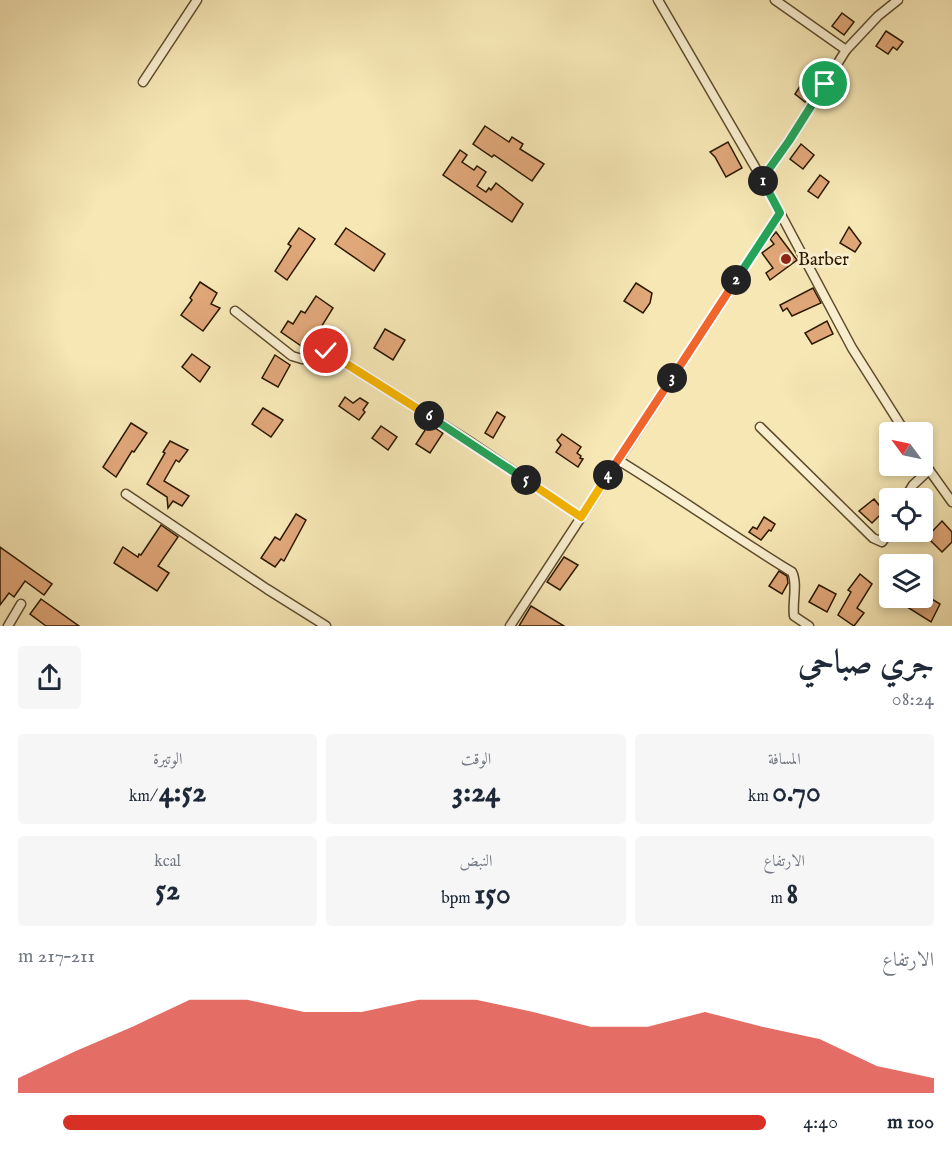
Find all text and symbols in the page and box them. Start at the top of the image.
pin [799,58,850,109]
icon: arrive [808,67,841,100]
pin: 1 [748,166,778,196]
text: 1 [760,171,766,191]
place label: Barber [798,249,849,272]
marker: Barber [779,252,793,266]
pin: 2 [721,265,751,295]
text: 2 [732,270,740,290]
pin [300,325,351,376]
icon: check [309,334,342,367]
pin: 3 [657,363,687,393]
text: 3 [669,368,675,388]
pin: 6 [414,401,444,431]
text: 6 [426,406,432,426]
north arrow [879,422,933,476]
map controls [879,422,933,608]
pin: 4 [593,460,623,490]
pin: 5 [511,465,541,495]
text: 4 [604,465,612,485]
text: 5 [523,470,529,490]
button: locate [879,488,933,542]
button: layers [879,554,933,608]
text: جري صباحي [798,643,934,685]
button: share [18,646,81,709]
text: 08:24 [892,687,934,712]
text: الوتيرة [153,750,182,770]
text: الوقت [461,750,491,770]
text: المسافة [768,750,801,770]
text: 4:52 [159,774,206,812]
text: 3:24 [452,774,500,812]
text: 0.70 [772,774,821,812]
text: /km [129,787,159,807]
text: km [748,787,772,807]
text: kcal [154,852,181,872]
text: النبض [460,852,493,872]
text: الارتفاع [764,852,805,872]
text: 52 [155,872,180,910]
text: 150 [474,876,511,914]
text: 8 [786,876,798,914]
text: bpm [441,889,474,909]
text: m [771,889,786,909]
text: 211–217 m [18,944,95,969]
text: الارتفاع [882,948,934,973]
text: 4:40 [803,1110,838,1135]
text: 100 m [887,1110,934,1135]

